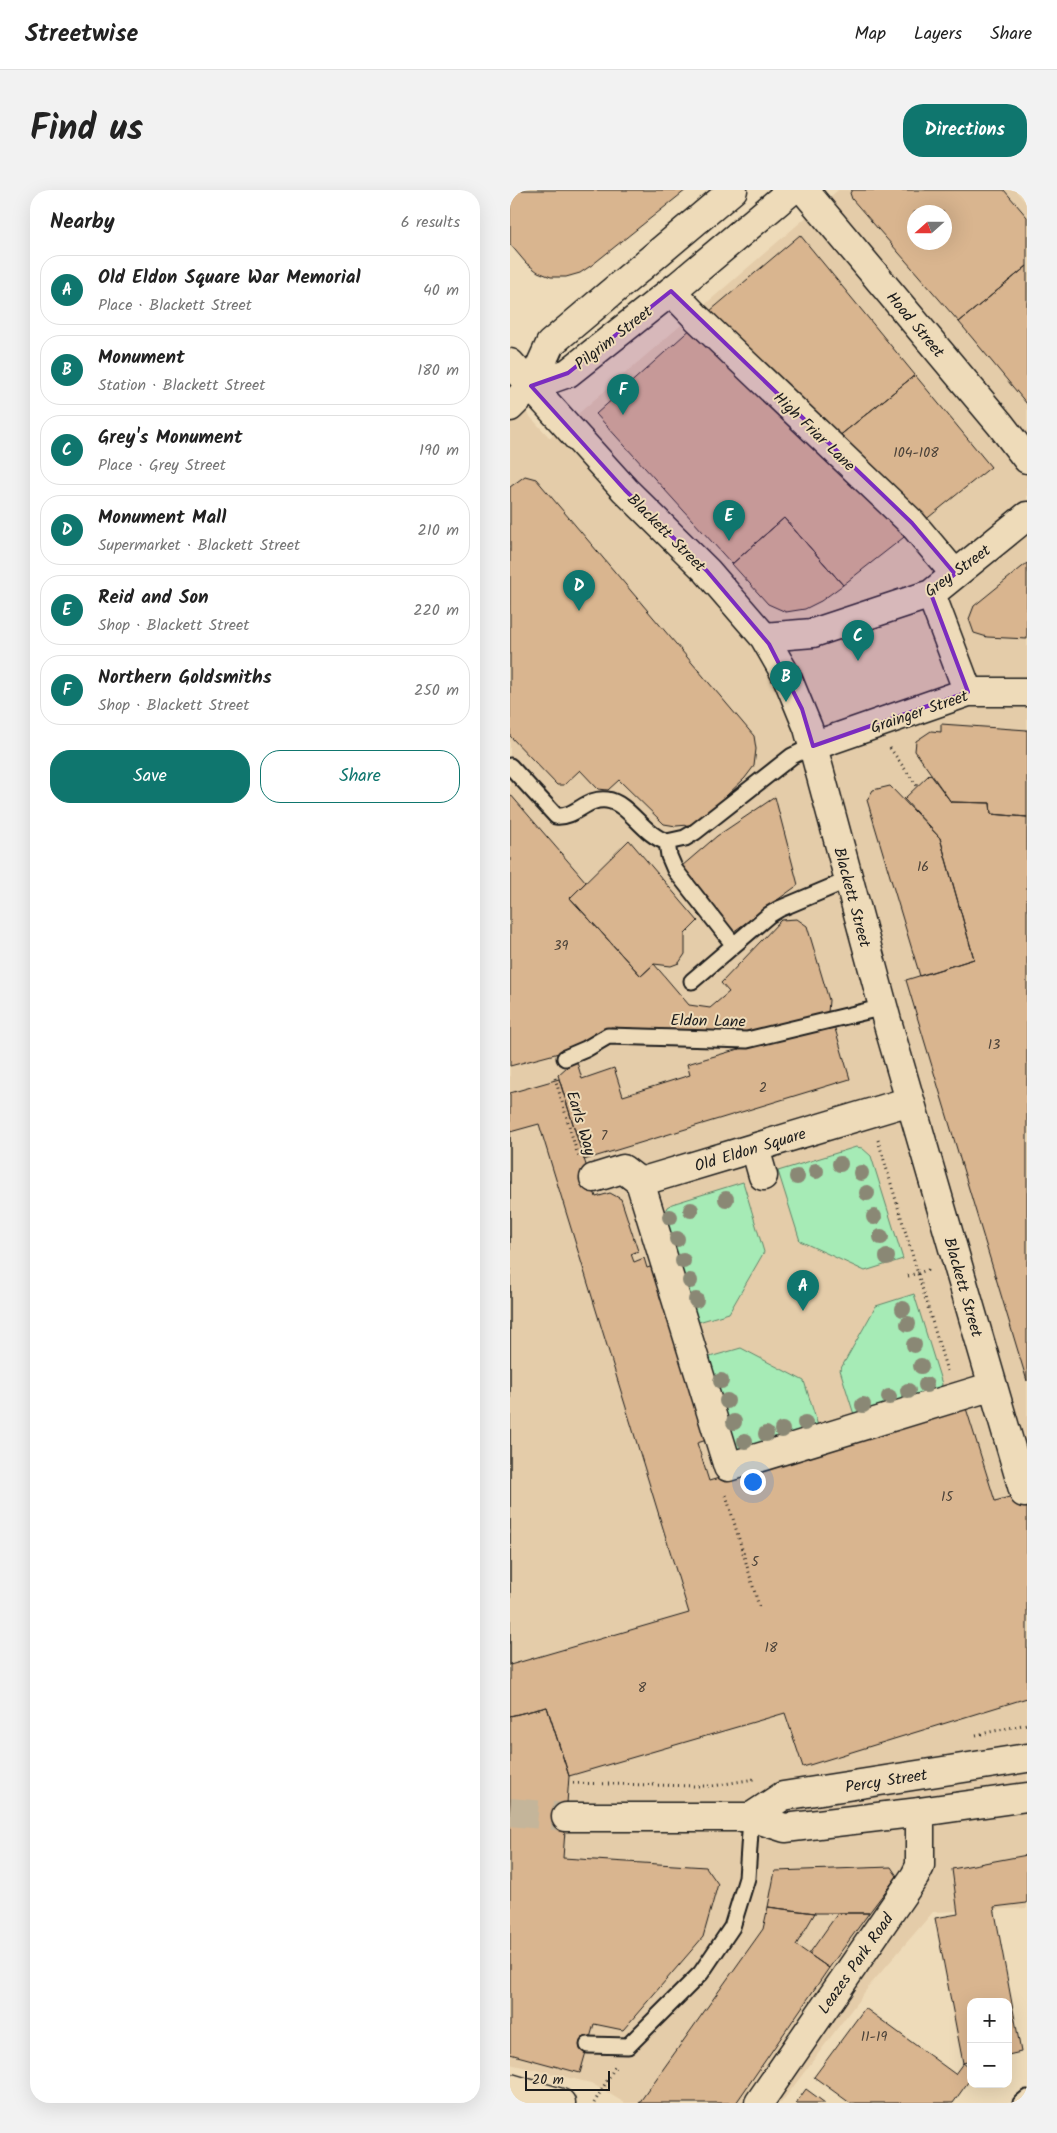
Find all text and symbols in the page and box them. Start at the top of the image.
text: Streetwise [25,15,138,54]
text: Map [855,20,886,49]
text: Layers [914,20,962,49]
text: Share [990,20,1032,49]
text: Find us [30,102,143,158]
button: Directions [903,104,1027,157]
north arrow [907,205,952,250]
text: Nearby [50,206,115,239]
text: 6 results [401,210,460,235]
text: Old Eldon Square War Memorial [98,263,361,293]
text: A [62,278,72,303]
text: 40 m [423,278,459,303]
street label: Hood Street [879,286,951,364]
text: Place · Blackett Street [98,293,252,318]
street label: Pilgrim Street [570,299,659,377]
text: Monument [98,343,185,373]
text: B [62,358,72,383]
text: 180 m [417,358,459,383]
text: Station · Blackett Street [98,373,265,398]
pin: F [607,374,639,415]
street label: High Friar Lane [767,386,861,478]
text: Grey's Monument [98,423,242,453]
text: C [62,438,72,463]
text: 190 m [419,438,459,463]
house number: 104-108 [893,442,939,464]
text: Place · Grey Street [98,453,226,478]
street label: Blackett Street [621,488,712,579]
pin: E [713,500,745,541]
text: Monument Mall [98,503,226,533]
text: D [62,518,72,543]
text: 210 m [418,518,459,543]
text: Supermarket · Blackett Street [98,533,300,558]
street label: Grey Street [919,538,997,604]
pin: D [563,570,595,611]
text: Reid and Son [98,583,209,613]
text: E [63,598,71,623]
text: 220 m [413,598,459,623]
text: Shop · Blackett Street [98,613,249,638]
pin: C [842,620,874,661]
pin: B [770,661,802,702]
text: Northern Goldsmiths [98,663,272,693]
text: F [63,678,71,703]
text: 250 m [414,678,459,703]
street label: Grainger Street [867,684,973,741]
text: Shop · Blackett Street [98,693,249,718]
button: Save [50,750,250,803]
button: Share [260,750,460,803]
street label: Blackett Street [826,844,877,951]
house number: 16 [917,856,929,878]
house number: 39 [554,935,569,957]
street label: Eldon Lane [670,1008,746,1035]
house number: 13 [988,1034,1000,1056]
house number: 2 [759,1077,767,1099]
street label: Earls Way [559,1088,602,1160]
street label: Old Eldon Square [692,1122,809,1179]
house number: 7 [601,1125,608,1147]
street label: Blackett Street [936,1235,989,1341]
pin: A [787,1270,819,1311]
your location [740,1469,766,1495]
house number: 15 [941,1486,954,1508]
house number: 5 [751,1551,760,1573]
house number: 18 [765,1637,778,1659]
house number: 8 [638,1677,647,1699]
street label: Percy Street [843,1763,930,1800]
street label: Leazes Park Road [812,1907,901,2020]
map controls [967,1998,1012,2088]
button: + [967,1998,1012,2043]
house number: 11-19 [861,2026,887,2048]
button: − [967,2043,1012,2088]
scale bar [525,2068,610,2091]
text: 20 m [532,2069,564,2091]

